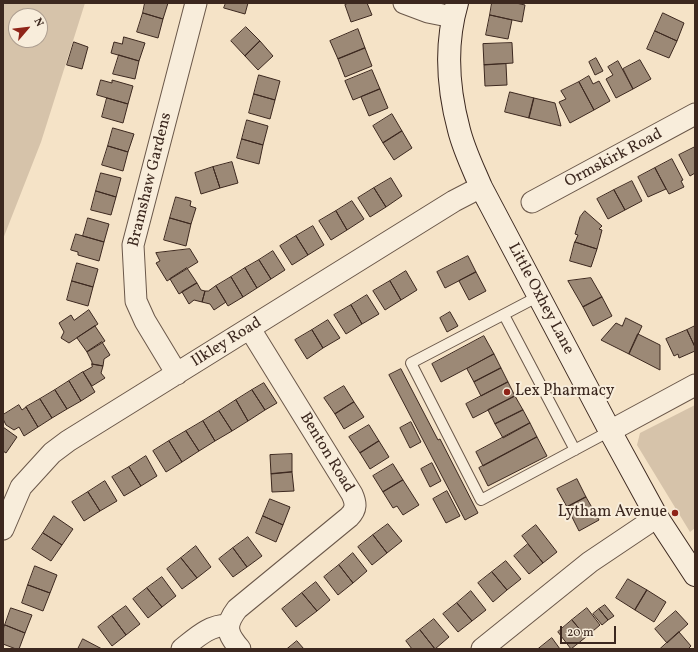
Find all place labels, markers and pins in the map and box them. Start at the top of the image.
place label: Lex Pharmacy [515,382,615,402]
marker: Lex Pharmacy [502,387,512,397]
place label: Lytham Avenue [558,503,667,523]
marker: Lytham Avenue [670,508,680,518]

